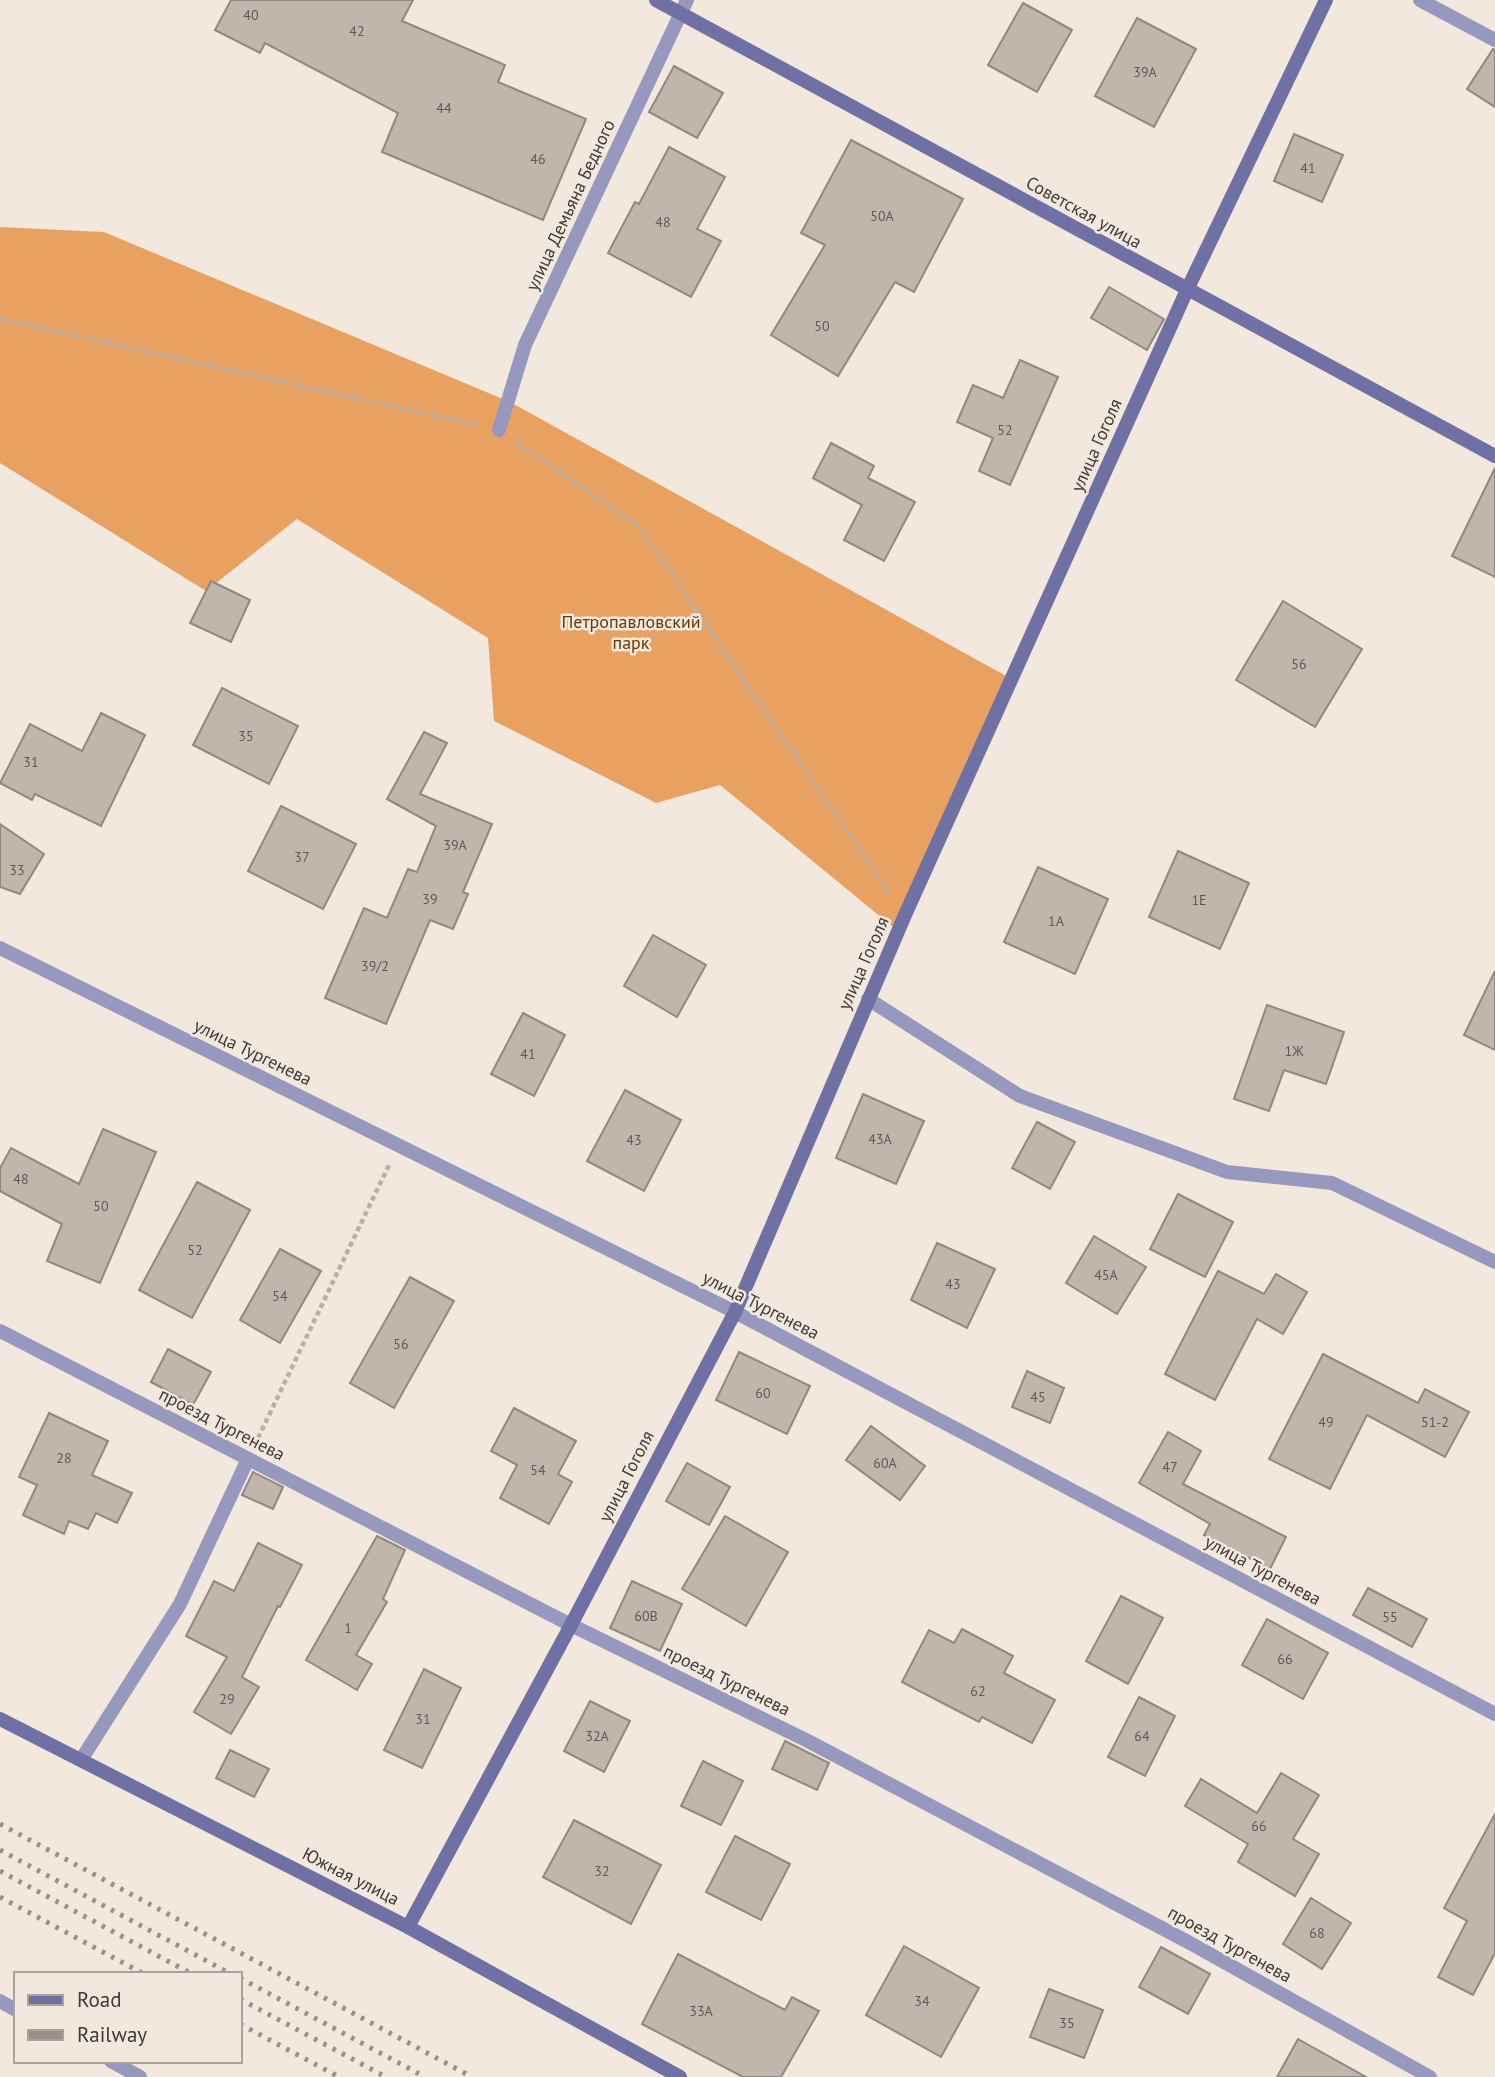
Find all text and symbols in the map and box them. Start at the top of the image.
house number: 40 [243,6,259,24]
house number: 42 [349,22,365,40]
house number: 39А [1133,63,1158,81]
house number: 44 [436,99,452,117]
street label: улица Демьяна Бедного [520,116,620,294]
house number: 46 [530,150,546,168]
house number: 41 [1300,159,1316,177]
street label: Советская улица [1022,171,1146,253]
house number: 50А [870,207,895,225]
house number: 48 [655,213,671,231]
house number: 50 [814,317,830,335]
street label: улица Гоголя [1065,395,1127,495]
house number: 52 [997,421,1013,439]
park label: Петропавловский парк [561,610,701,654]
house number: 56 [1291,655,1307,673]
house number: 35 [238,727,254,745]
house number: 31 [23,753,39,771]
house number: 39А [443,836,468,854]
house number: 37 [294,848,310,866]
house number: 33 [9,861,25,879]
house number: 39 [422,890,438,908]
house number: 1Е [1191,891,1207,909]
house number: 1А [1048,912,1065,930]
street label: улица Гоголя [832,913,894,1013]
house number: 39/2 [361,957,389,975]
street label: улица Тургенева [190,1014,316,1090]
house number: 1Ж [1285,1042,1304,1060]
house number: 41 [520,1045,536,1063]
house number: 43А [868,1130,893,1148]
house number: 43 [626,1131,642,1149]
house number: 48 [13,1170,29,1188]
house number: 50 [93,1197,109,1215]
house number: 52 [187,1241,203,1259]
street label: улица Тургенева [699,1266,823,1344]
house number: 45А [1094,1266,1119,1284]
house number: 43 [945,1275,961,1293]
house number: 54 [272,1287,288,1305]
house number: 56 [393,1335,409,1353]
street label: проезд Тургенева [155,1382,289,1466]
house number: 60 [755,1384,771,1402]
house number: 45 [1030,1388,1046,1406]
house number: 49 [1318,1413,1334,1431]
house number: 51-2 [1421,1413,1449,1431]
street label: улица Гоголя [593,1426,659,1526]
house number: 28 [56,1449,72,1467]
house number: 60А [873,1454,898,1472]
house number: 47 [1162,1458,1178,1476]
house number: 54 [530,1461,546,1479]
street label: улица Тургенева [1201,1530,1325,1610]
house number: 60В [634,1607,658,1625]
house number: 55 [1382,1608,1398,1626]
house number: 1 [344,1619,352,1637]
street label: проезд Тургенева [660,1639,794,1721]
house number: 66 [1277,1650,1293,1668]
house number: 62 [970,1682,986,1700]
house number: 29 [219,1690,235,1708]
house number: 31 [415,1710,431,1728]
house number: 32А [585,1727,610,1745]
house number: 64 [1134,1727,1150,1745]
house number: 66 [1251,1817,1267,1835]
street label: Южная улица [299,1842,403,1910]
house number: 32 [594,1862,610,1880]
street label: проезд Тургенева [1164,1900,1296,1988]
house number: 68 [1309,1924,1325,1942]
legend [14,1972,242,2063]
text: Road [77,1986,121,2013]
house number: 34 [914,1992,930,2010]
house number: 33А [689,2002,714,2020]
house number: 35 [1059,2014,1075,2032]
text: Railway [77,2021,147,2048]

